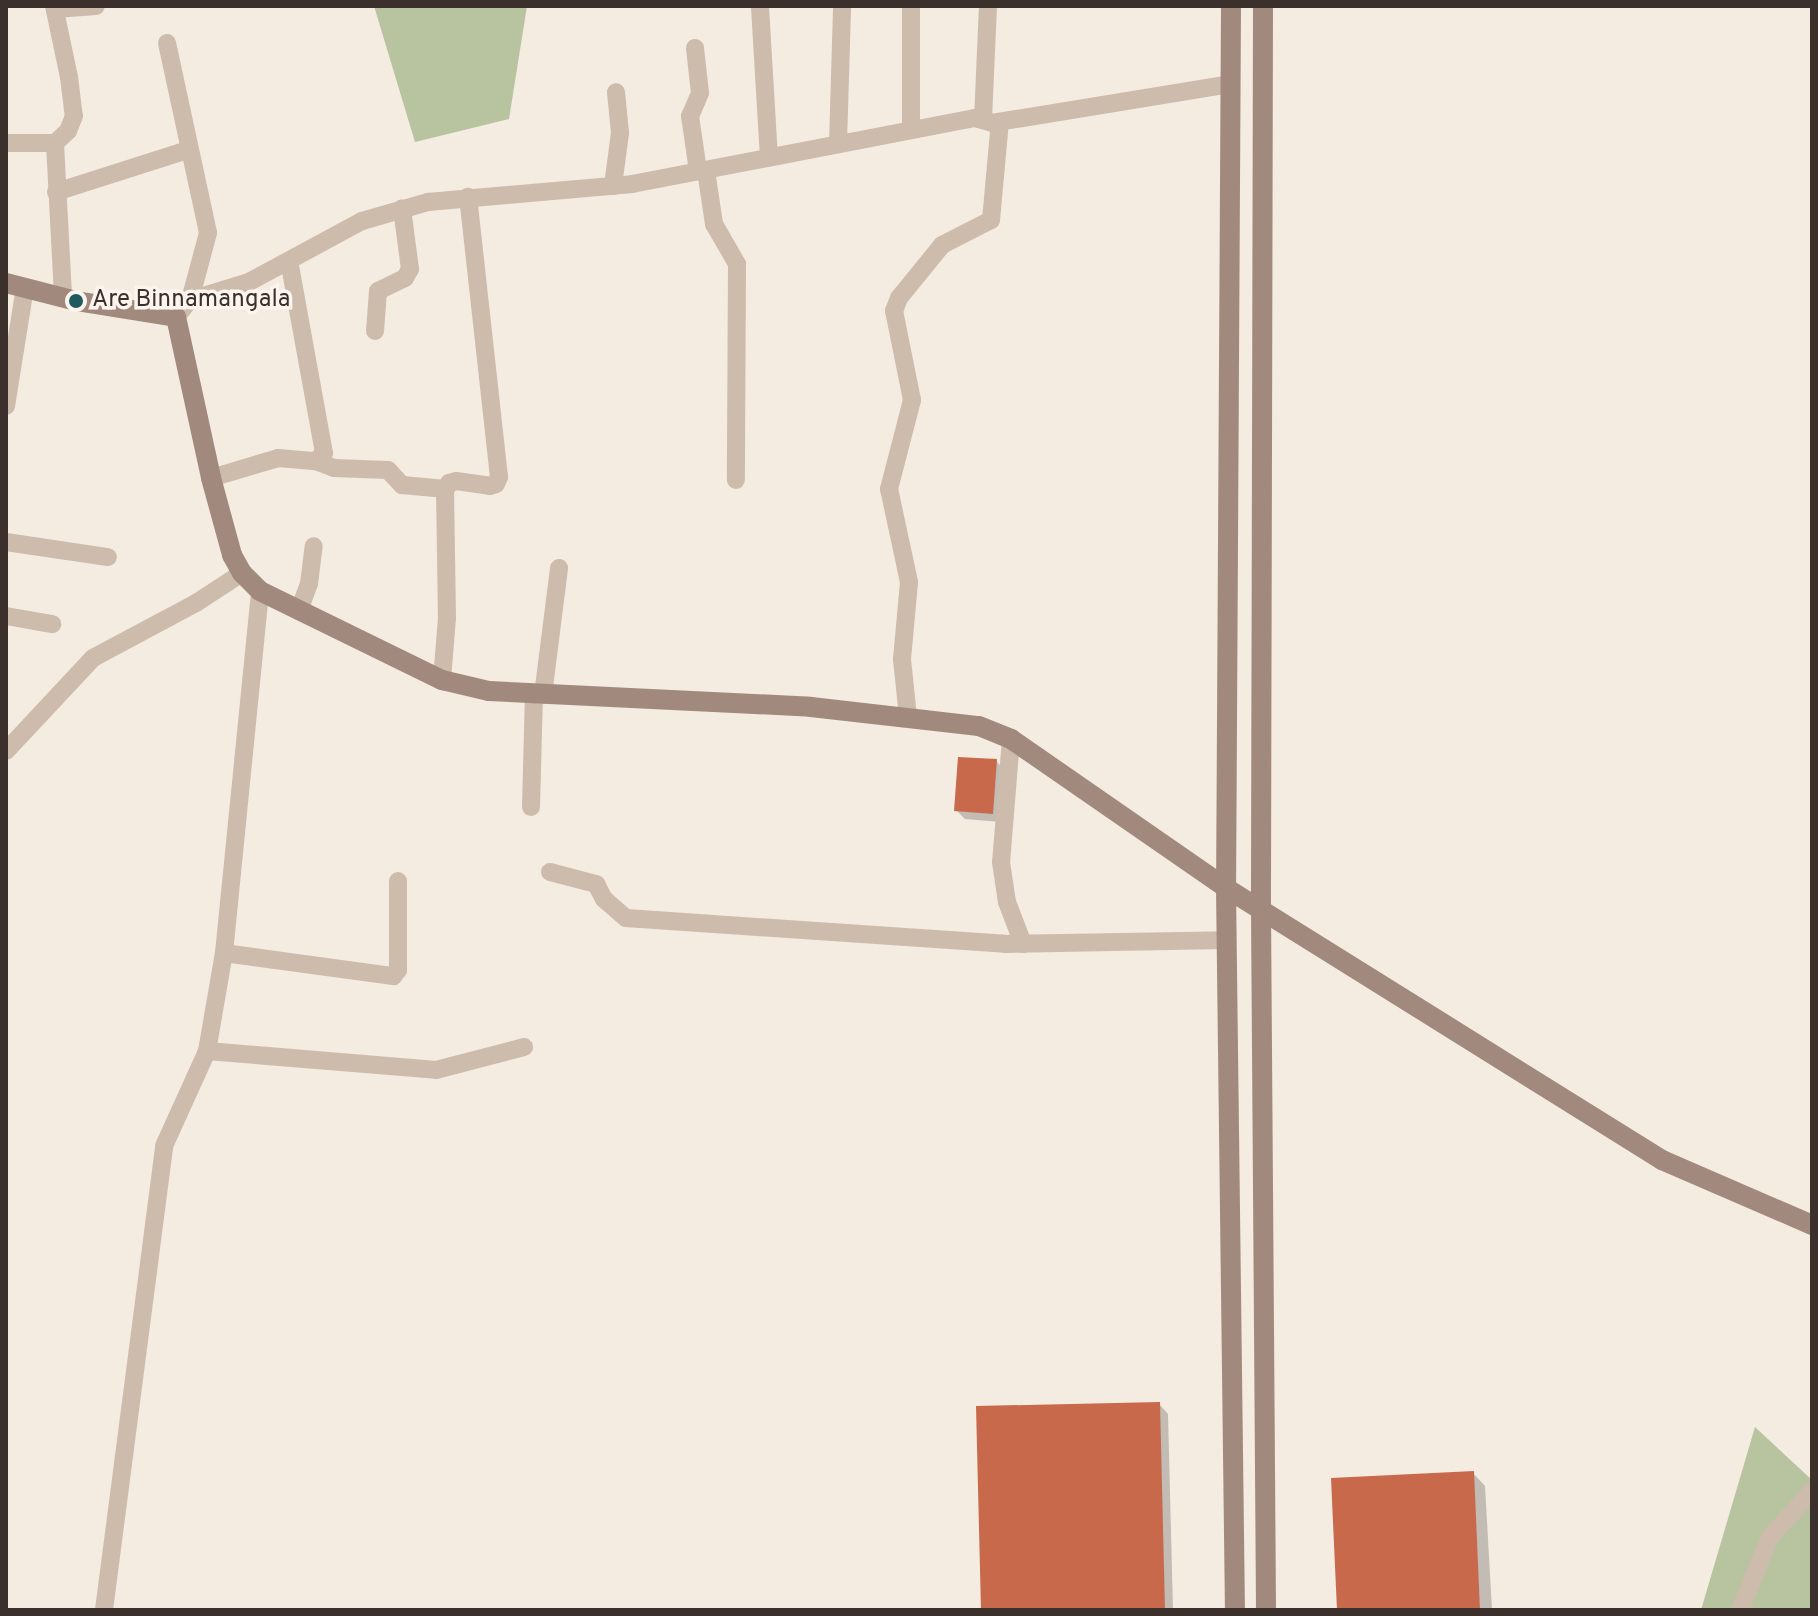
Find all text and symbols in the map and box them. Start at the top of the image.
place label: Are Binnamangala [92,287,290,315]
marker: Are Binnamangala [67,292,85,310]

